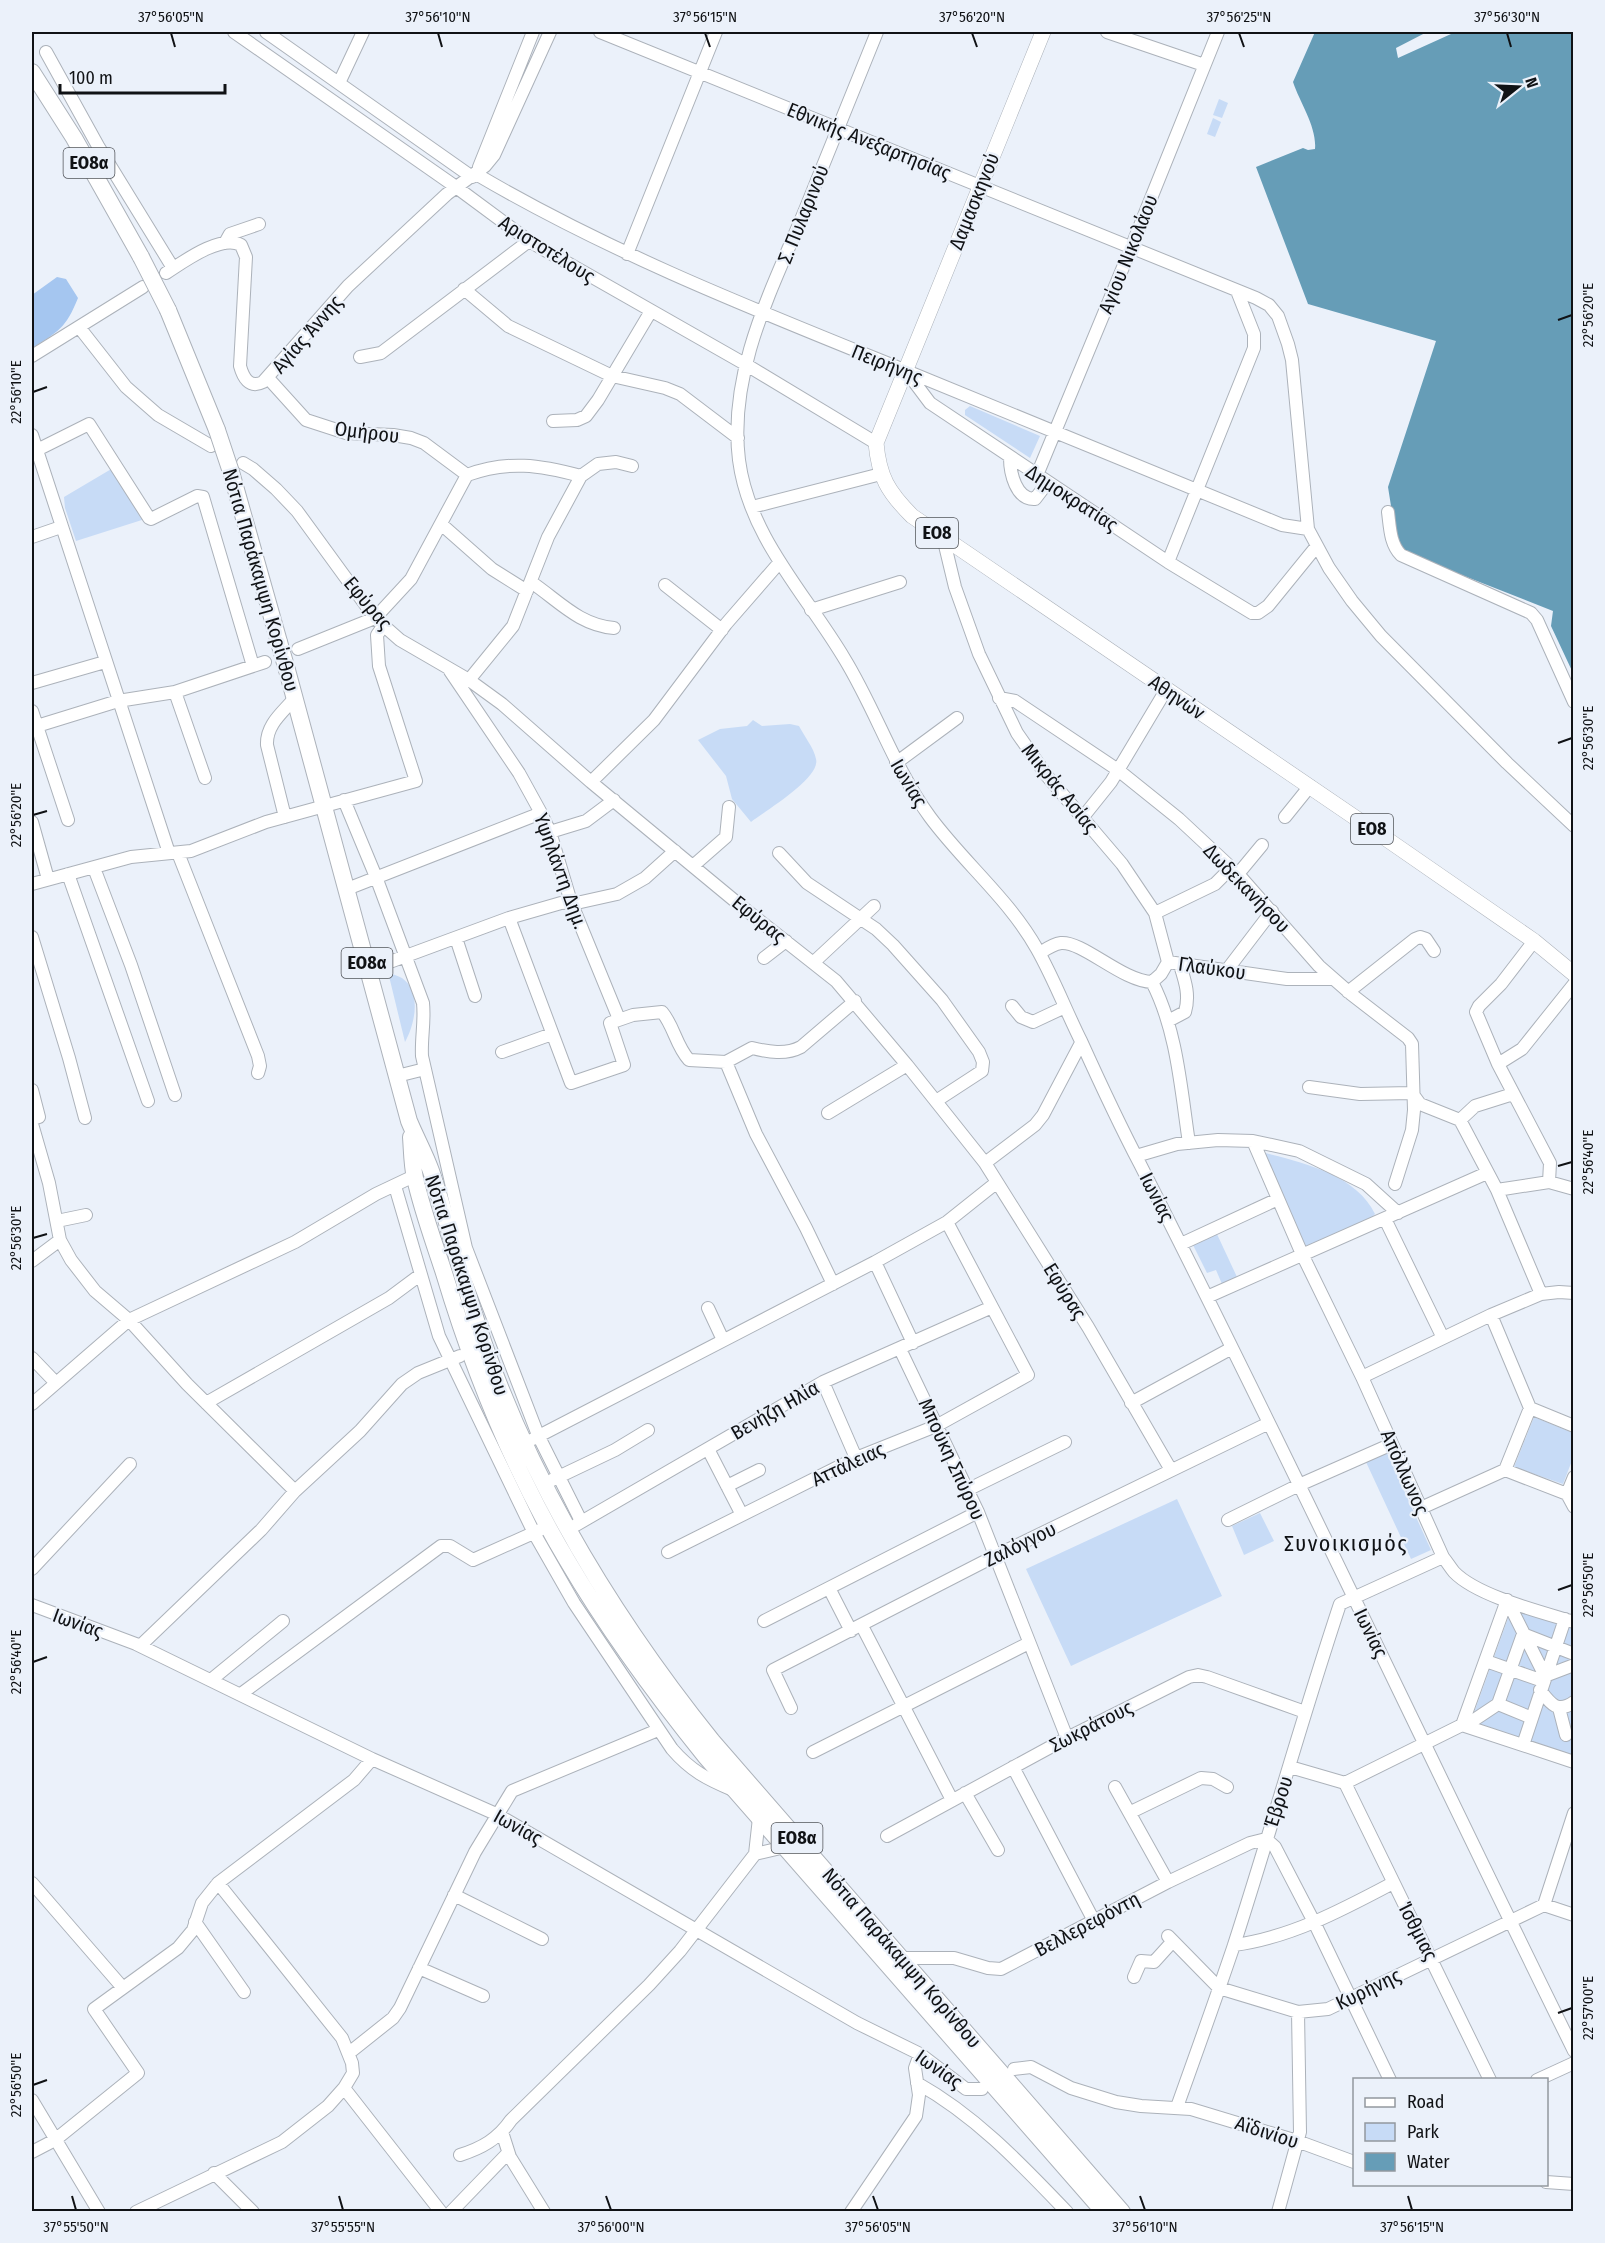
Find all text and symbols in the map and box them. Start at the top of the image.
text: 37°56'05"N [138,8,204,26]
text: 37°56'10"N [405,8,471,26]
text: 37°56'15"N [673,8,737,26]
text: 37°56'20"N [939,8,1005,26]
text: 37°56'25"N [1207,8,1271,26]
text: 37°56'30"N [1474,8,1540,26]
scale bar [60,57,225,95]
north arrow [1488,57,1548,117]
text: 100 m [69,67,113,89]
text: N [1521,75,1542,90]
street label: Εθνικής Ανεξαρτησίας [784,97,955,185]
road number: ΕΟ8α [64,148,115,178]
street label: Δαμασκηνού [944,149,1004,253]
street label: Σ. Πυλαρινού [772,161,834,267]
street label: Αγίου Νικολάου [1093,191,1163,317]
street label: Αριστοτέλους [495,210,600,288]
text: 22°56'20"E [1579,283,1597,347]
street label: Αγίας Άννης [267,290,348,378]
street label: Πειρήνης [848,339,926,389]
text: 22°56'10"E [7,360,25,424]
street label: Ομήρου [333,416,401,448]
street label: Δημοκρατίας [1021,459,1123,537]
street label: Νότια Παράκαμψη Κορίνθου [218,466,304,694]
road number: ΕΟ8 [916,518,958,548]
street label: Εφύρας [339,572,397,635]
street label: Αθηνών [1144,670,1210,725]
text: 22°56'30"E [1579,706,1597,770]
street label: Μικράς Ασίας [1017,738,1104,838]
street label: Ιωνίας [885,755,933,812]
text: 22°56'20"E [7,783,25,847]
street label: Υψηλάντη Δημ. [529,810,593,932]
road number: ΕΟ8 [1351,814,1393,844]
street label: Δωδεκανήσου [1199,838,1295,938]
street label: Εφύρας [727,890,791,948]
road number: ΕΟ8α [342,948,392,978]
street label: Γλαύκου [1177,951,1247,985]
text: 22°56'40"E [1579,1130,1597,1194]
street label: Ιωνίας [1135,1168,1180,1226]
street label: Νότια Παράκαμψη Κορίνθου [420,1172,514,1398]
text: 22°56'30"E [7,1206,25,1270]
street label: Εφύρας [1038,1258,1092,1324]
street label: Βενήζη Ηλία [727,1375,823,1445]
street label: Μπούκη Σπύρου [913,1394,991,1524]
street label: Απόλλωνος [1376,1426,1435,1519]
street label: Αττάλειας [808,1436,889,1491]
street label: Ζαλόγγου [980,1516,1060,1572]
district label: Συνοικισμός [1284,1530,1408,1557]
text: 22°56'50"E [1579,1553,1597,1617]
street label: Ιωνίας [50,1603,107,1643]
street label: Ιωνίας [1349,1604,1393,1662]
text: 22°56'40"E [7,1630,25,1694]
street label: Σωκράτους [1046,1695,1137,1757]
street label: Έβρου [1258,1773,1298,1831]
street label: Ιωνίας [489,1804,547,1850]
road number: ΕΟ8α [772,1823,822,1853]
street label: Νότια Παράκαμψη Κορίνθου [817,1863,987,2053]
street label: Βελλερεφόντη [1030,1886,1144,1962]
street label: Ίσθμιας [1393,1898,1443,1965]
street label: Κυρήνης [1332,1963,1405,2015]
text: 22°57'00"E [1579,1976,1597,2040]
street label: Ιωνίας [911,2044,968,2094]
text: 22°56'50"E [7,2053,25,2117]
legend [1353,2078,1548,2186]
text: Road [1407,2091,1444,2113]
street label: Αϊδινίου [1232,2110,1302,2154]
text: Park [1407,2121,1440,2143]
text: Water [1407,2151,1450,2173]
text: 37°55'50"N [43,2218,109,2236]
text: 37°55'55"N [311,2218,375,2236]
text: 37°56'00"N [577,2218,645,2236]
text: 37°56'05"N [845,2218,911,2236]
text: 37°56'10"N [1112,2218,1178,2236]
text: 37°56'15"N [1380,2218,1444,2236]

